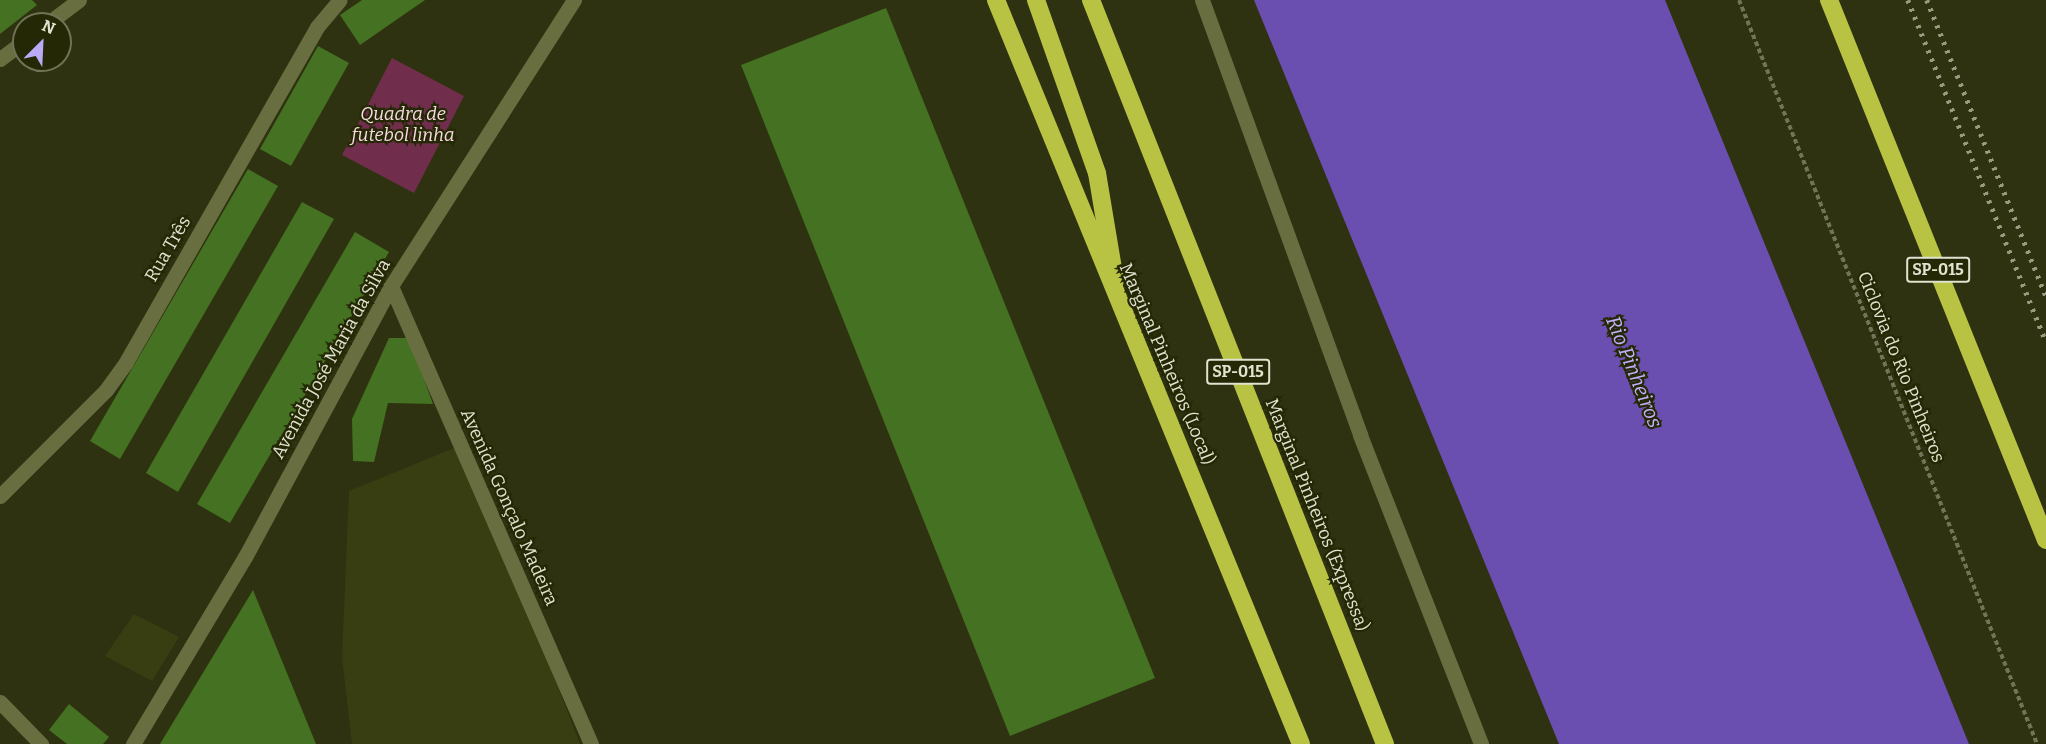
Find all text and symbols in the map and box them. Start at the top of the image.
north arrow [12,12,72,72]
text: N [39,16,58,38]
park label: Quadra de futebol linha [352,104,454,146]
street label: Rua Três [141,212,195,286]
street label: Avenida José Maria da Silva [267,255,395,463]
road number: SP-015 [1905,257,1971,283]
street label: Marginal Pinheiros (Local) [1115,260,1219,468]
street label: Ciclovia do Rio Pinheiros [1853,268,1949,466]
water label: Rio Pinheiros [1601,313,1667,431]
road number: SP-015 [1205,359,1271,385]
street label: Marginal Pinheiros (Expressa) [1260,396,1374,634]
street label: Avenida Gonçalo Madeira [456,405,562,609]

